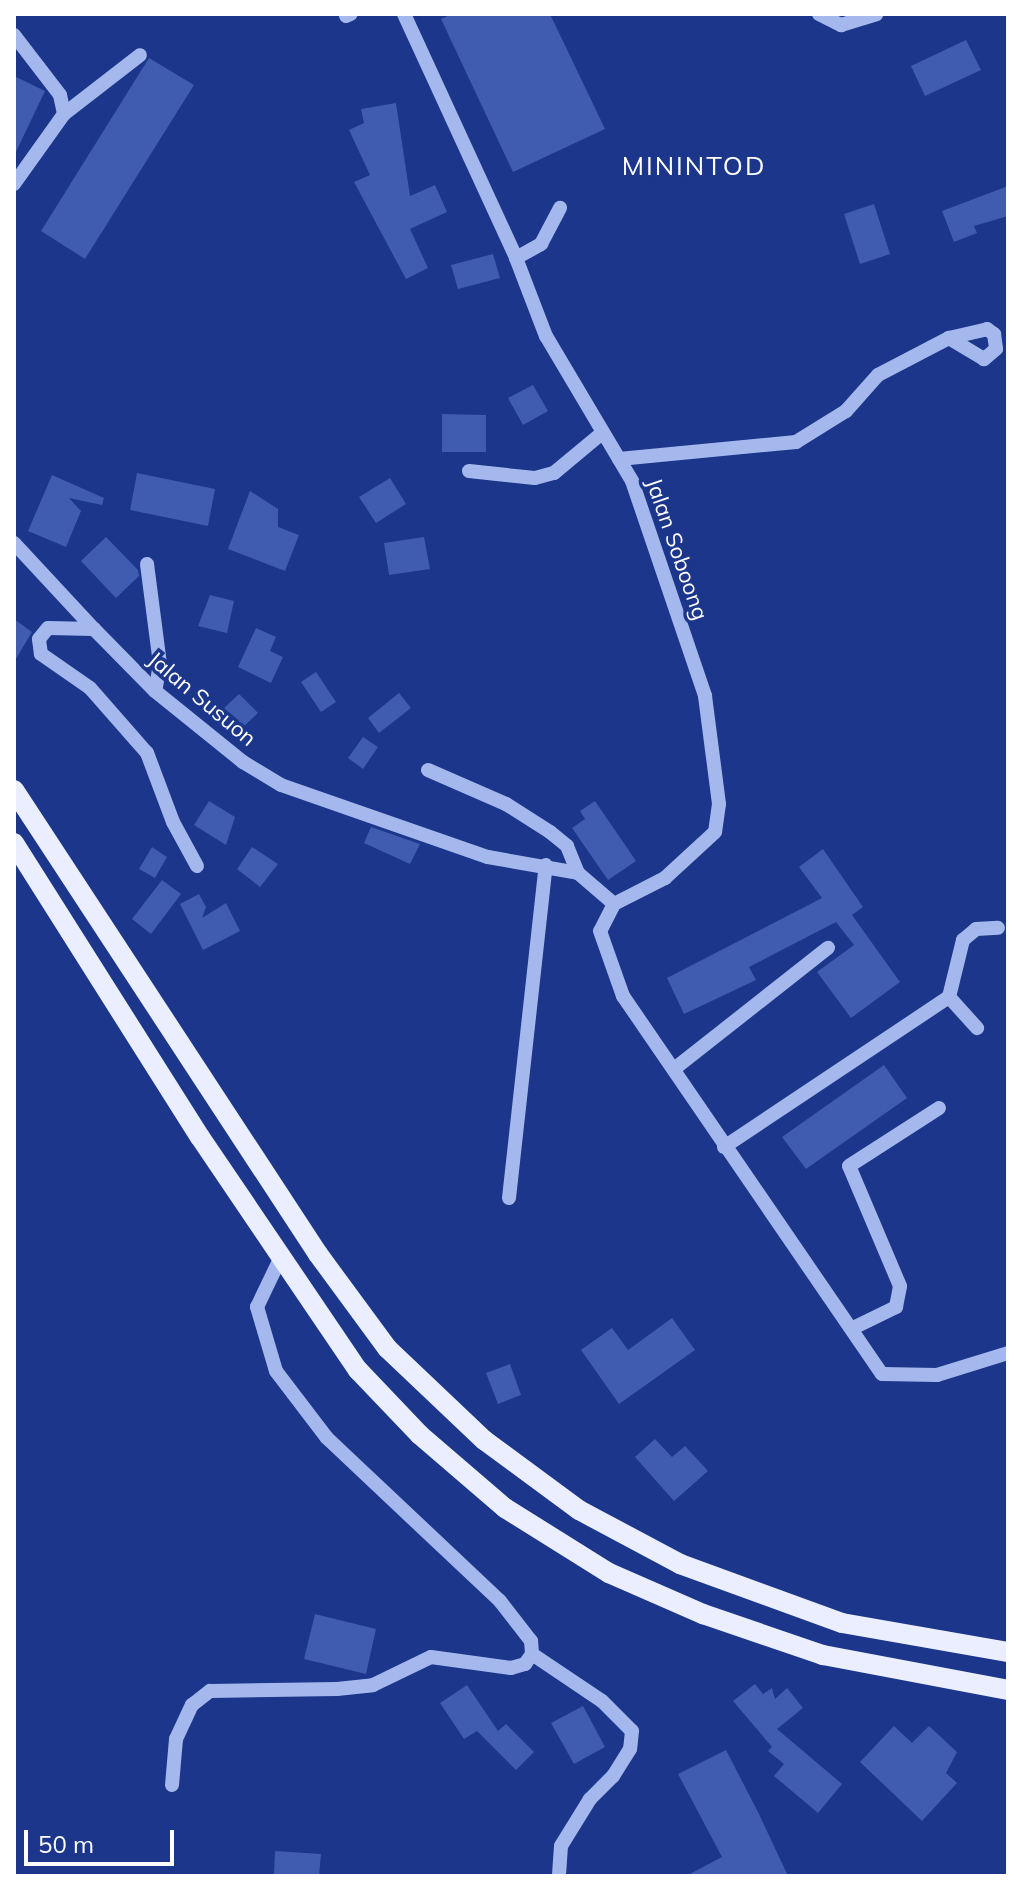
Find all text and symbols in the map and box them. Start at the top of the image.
district label: MININTOD [622,150,766,182]
street label: Jalan Soboong [640,475,714,623]
street label: Jalan Susuon [143,646,261,752]
scale bar [28,1814,178,1864]
text: 50 m [38,1829,94,1859]

